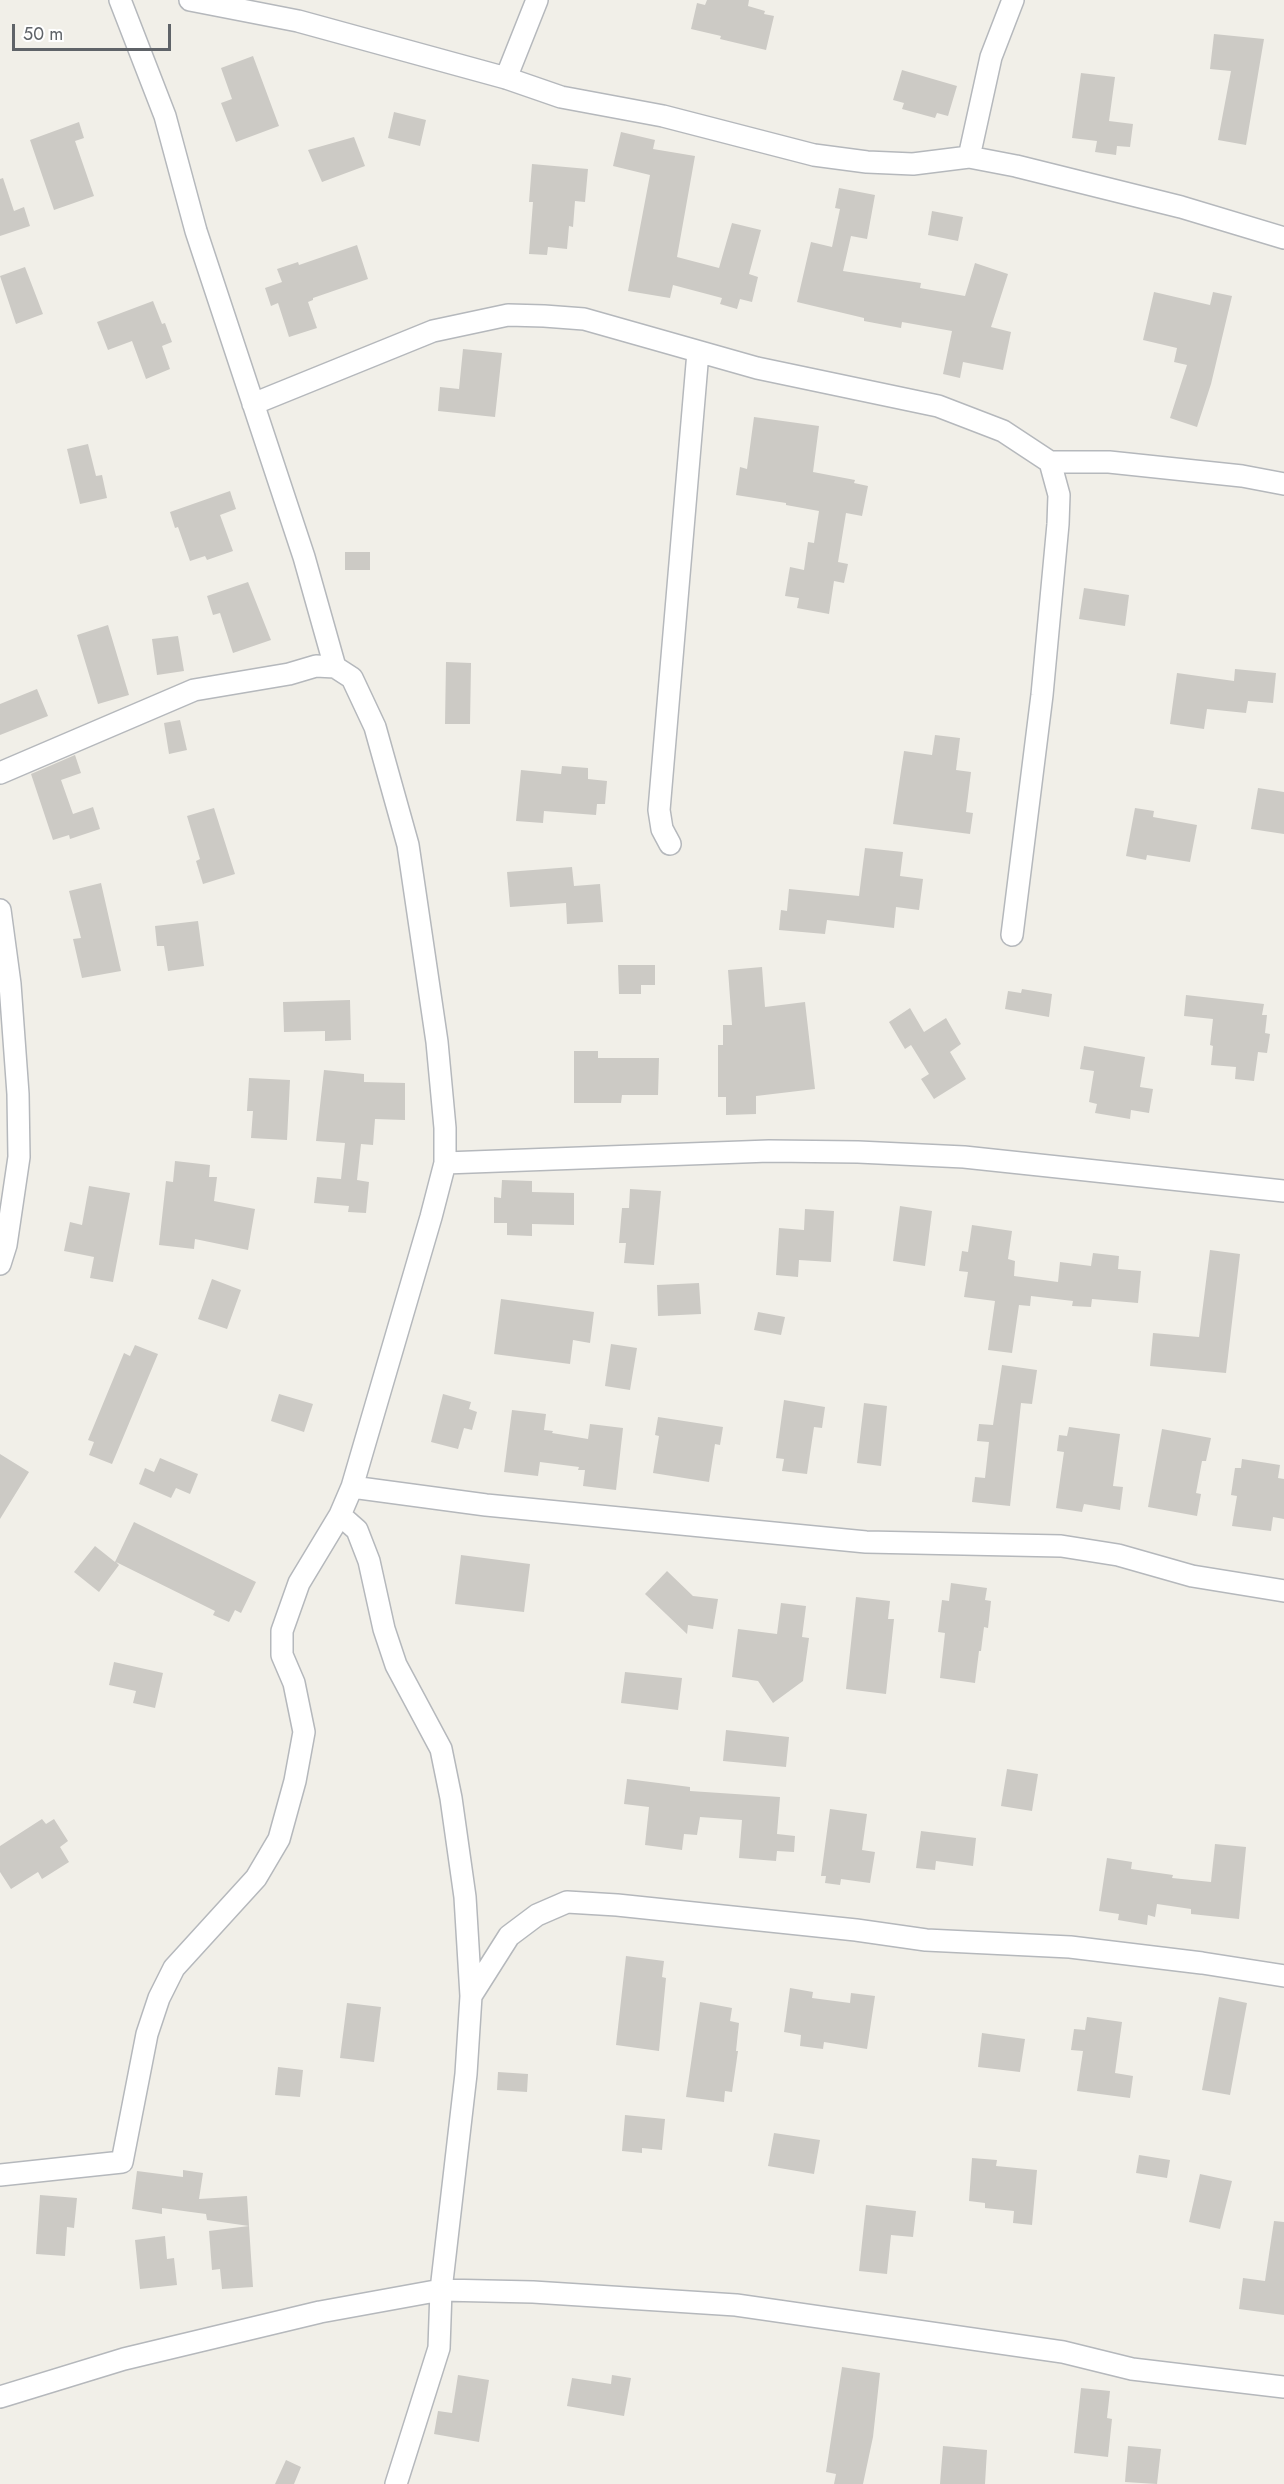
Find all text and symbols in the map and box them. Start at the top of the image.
scale bar [15,12,174,50]
text: 50 m [23,21,63,47]

